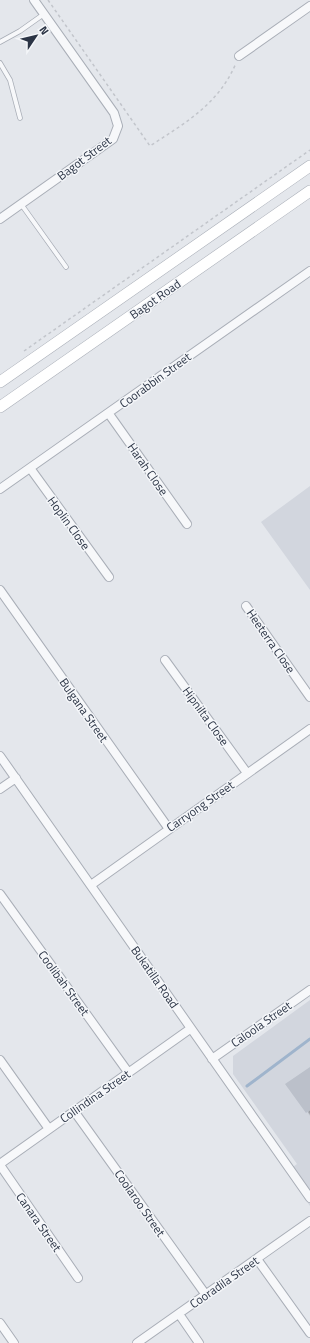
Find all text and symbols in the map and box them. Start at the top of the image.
north arrow [16,16,56,56]
text: N [35,23,53,38]
street label: Bagot Street [53,131,116,185]
street label: Bagot Road [126,274,184,324]
street label: Coorabbin Street [115,347,195,413]
street label: Harah Close [123,439,173,499]
street label: Hoplin Close [43,492,95,554]
street label: Heeterra Close [242,605,300,677]
street label: Bulgana Street [55,674,114,747]
street label: Hipnilta Close [178,682,234,750]
street label: Carryong Street [162,775,238,836]
street label: Bukatilla Road [126,942,184,1012]
street label: Coolibah Street [34,946,95,1020]
street label: Caloola Street [227,996,296,1052]
street label: Collindina Street [56,1064,135,1127]
street label: Coolaroo Street [110,1166,171,1241]
street label: Canara Street [12,1188,67,1256]
street label: Cooradila Street [186,1251,263,1313]

